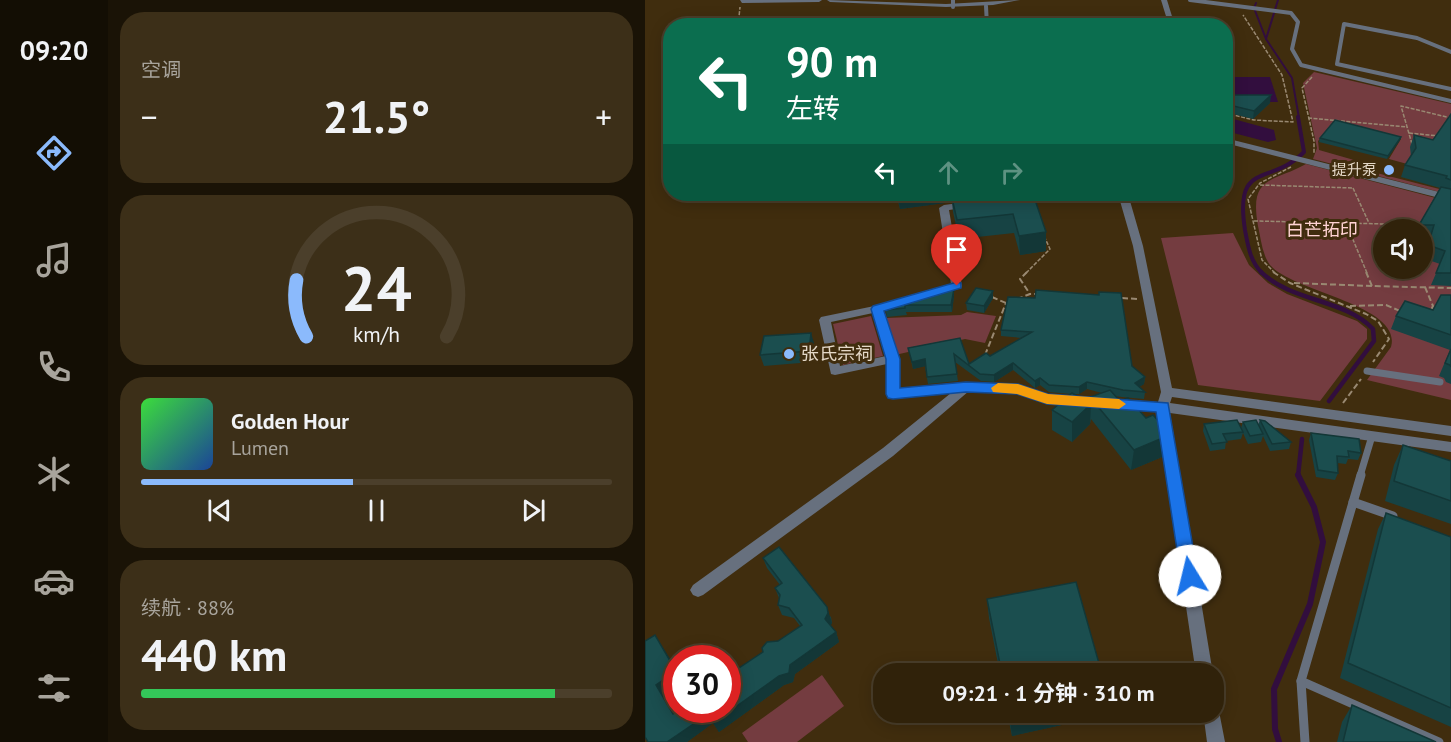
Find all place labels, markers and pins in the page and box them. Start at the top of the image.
place label: 提升泵 [1332,160,1377,179]
marker: 提升泵 [1382,163,1396,177]
pin [931,224,982,286]
place label: 张氏宗祠 [801,342,873,365]
marker: 张氏宗祠 [782,347,796,361]

